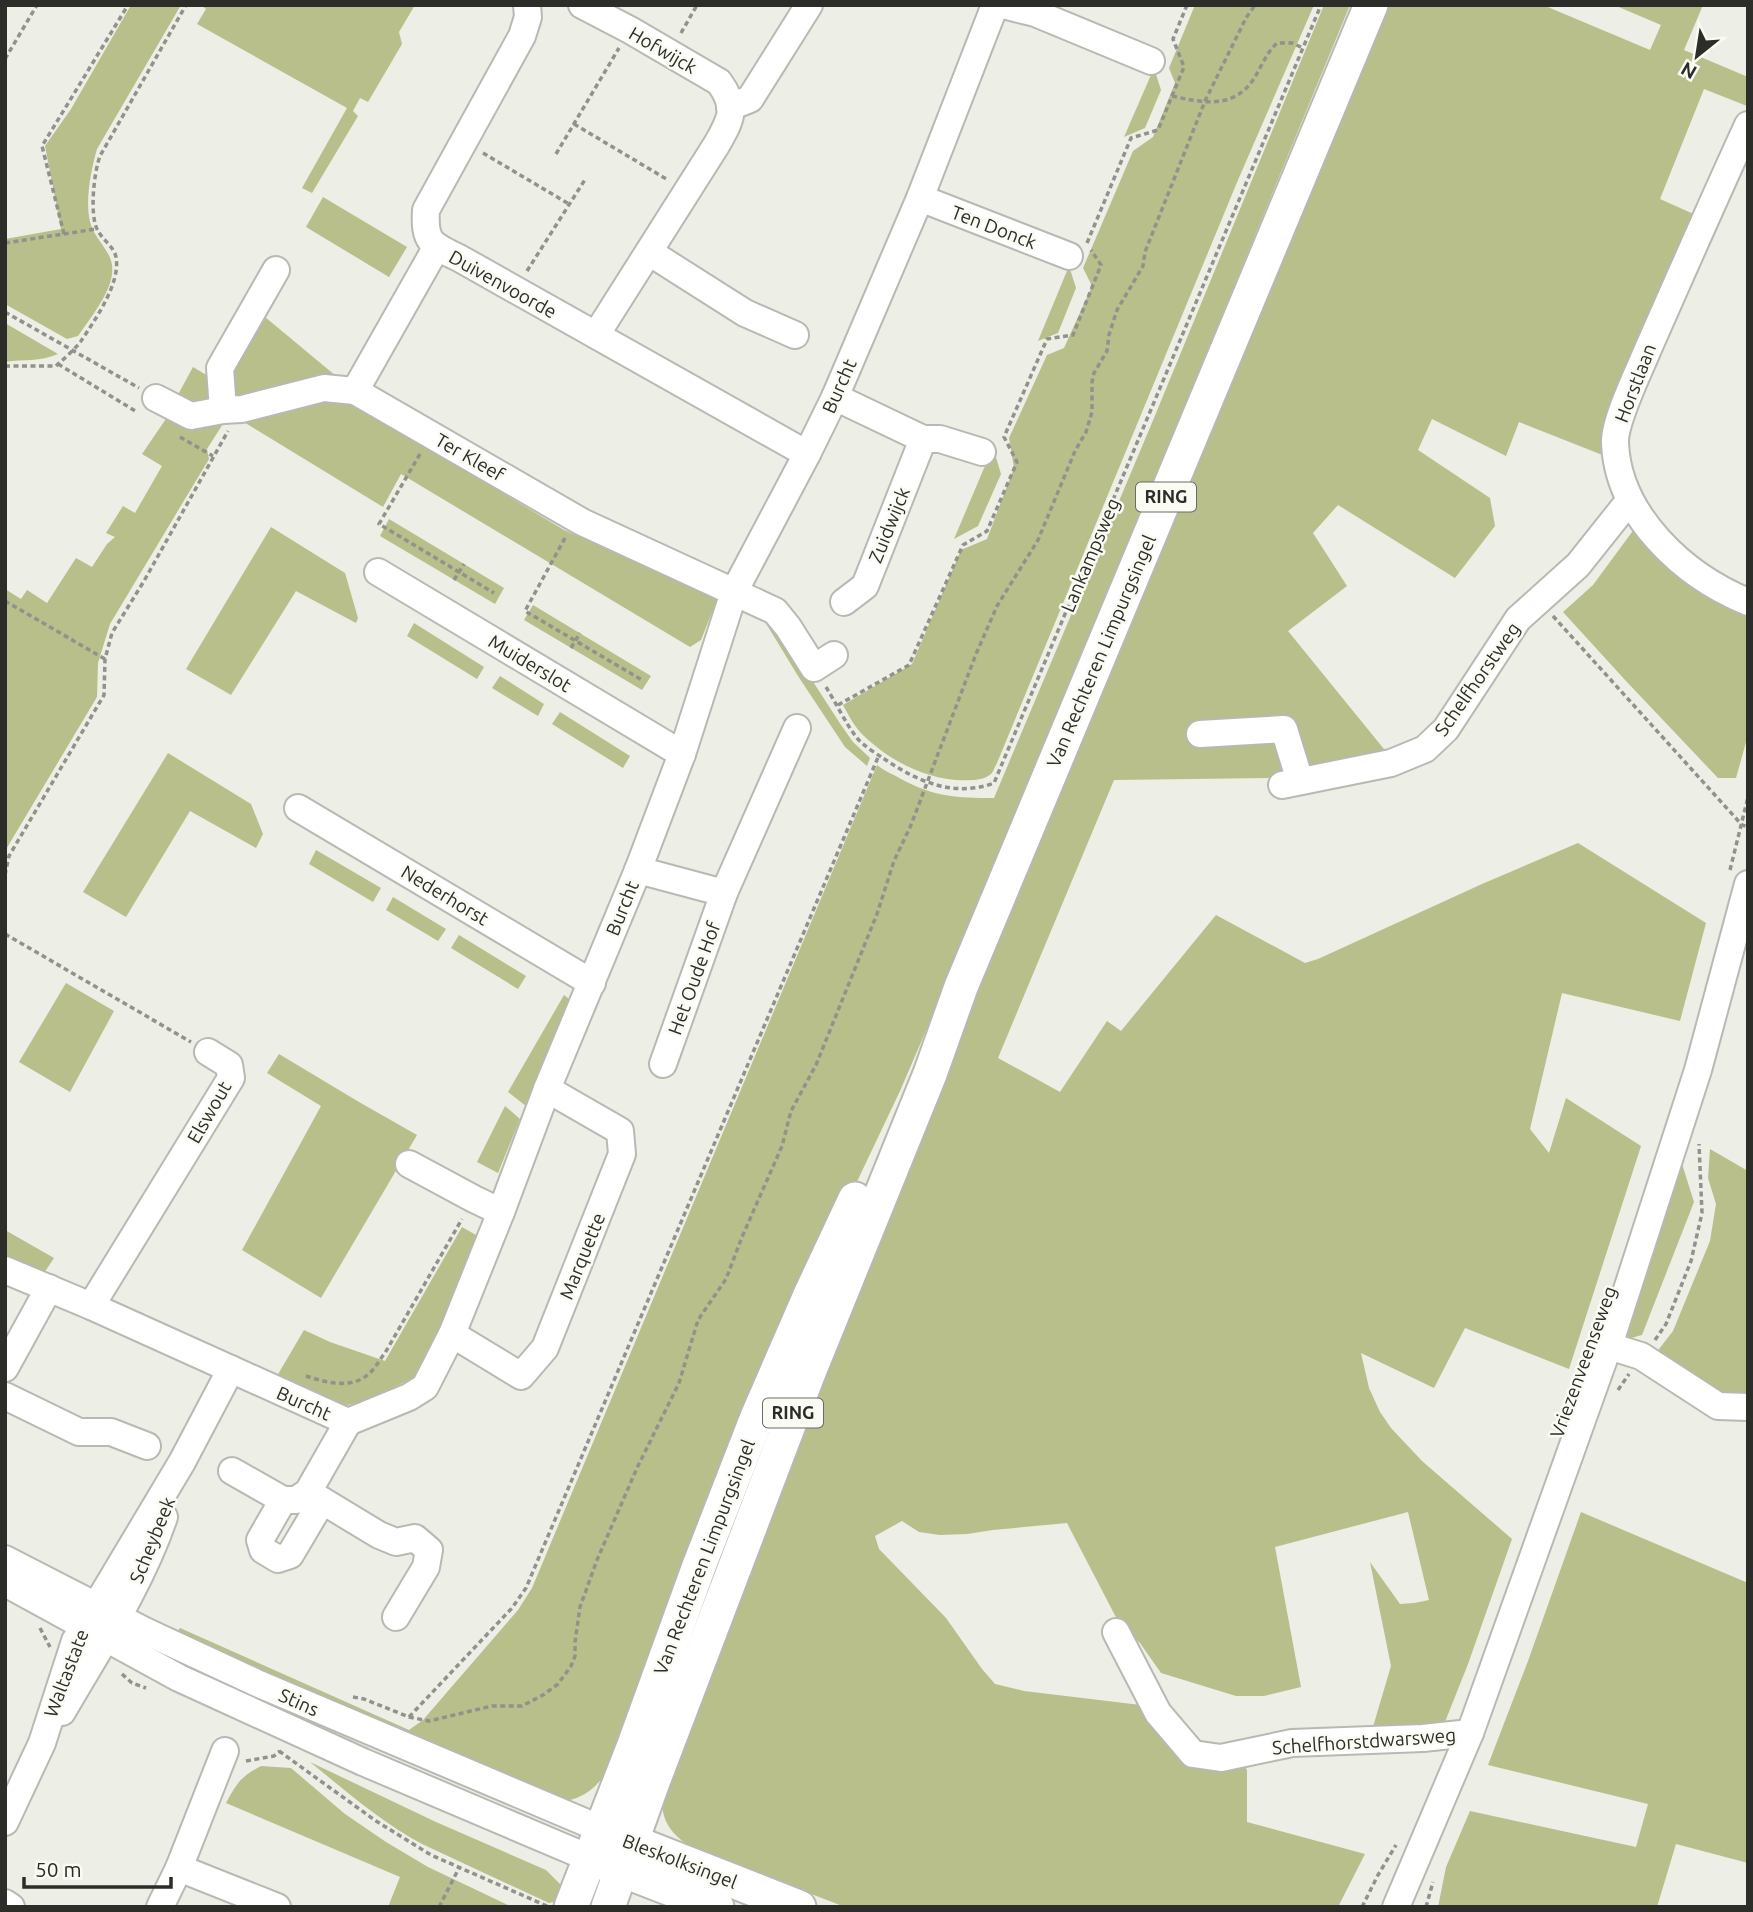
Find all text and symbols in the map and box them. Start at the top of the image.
north arrow [1662,21,1732,91]
street label: Hofwijck [625,22,701,78]
text: N [1677,58,1700,84]
street label: Ten Donck [948,201,1040,253]
street label: Duivenvoorde [445,245,561,323]
street label: Horstlaan [1610,340,1660,426]
street label: Burcht [817,355,861,417]
street label: Ter Kleef [431,428,509,486]
road number: RING [1136,482,1196,512]
street label: Zuidwijck [864,484,914,566]
street label: Lankampsweg [1056,495,1124,615]
street label: Van Rechteren Limpurgsingel [1042,531,1160,771]
street label: Schelfhorstweg [1430,618,1524,740]
street label: Muiderslot [485,630,576,697]
street label: Nederhorst [397,860,493,930]
street label: Burcht [601,877,643,939]
street label: Het Oude Hof [663,918,725,1038]
street label: Elswout [182,1077,236,1147]
street label: Marquette [555,1210,609,1302]
street label: Vriezenveenseweg [1545,1283,1621,1441]
street label: Burcht [273,1381,335,1425]
road number: RING [763,1398,823,1428]
street label: Van Rechteren Limpurgsingel [649,1436,759,1678]
street label: Scheybeek [125,1493,179,1586]
street label: Waltastate [39,1626,93,1720]
street label: Stins [276,1684,322,1720]
street label: Schelfhorstdwarsweg [1271,1724,1457,1758]
street label: Bleskolksingel [620,1829,740,1893]
scale bar [24,1846,172,1890]
text: 50 m [35,1857,82,1881]

